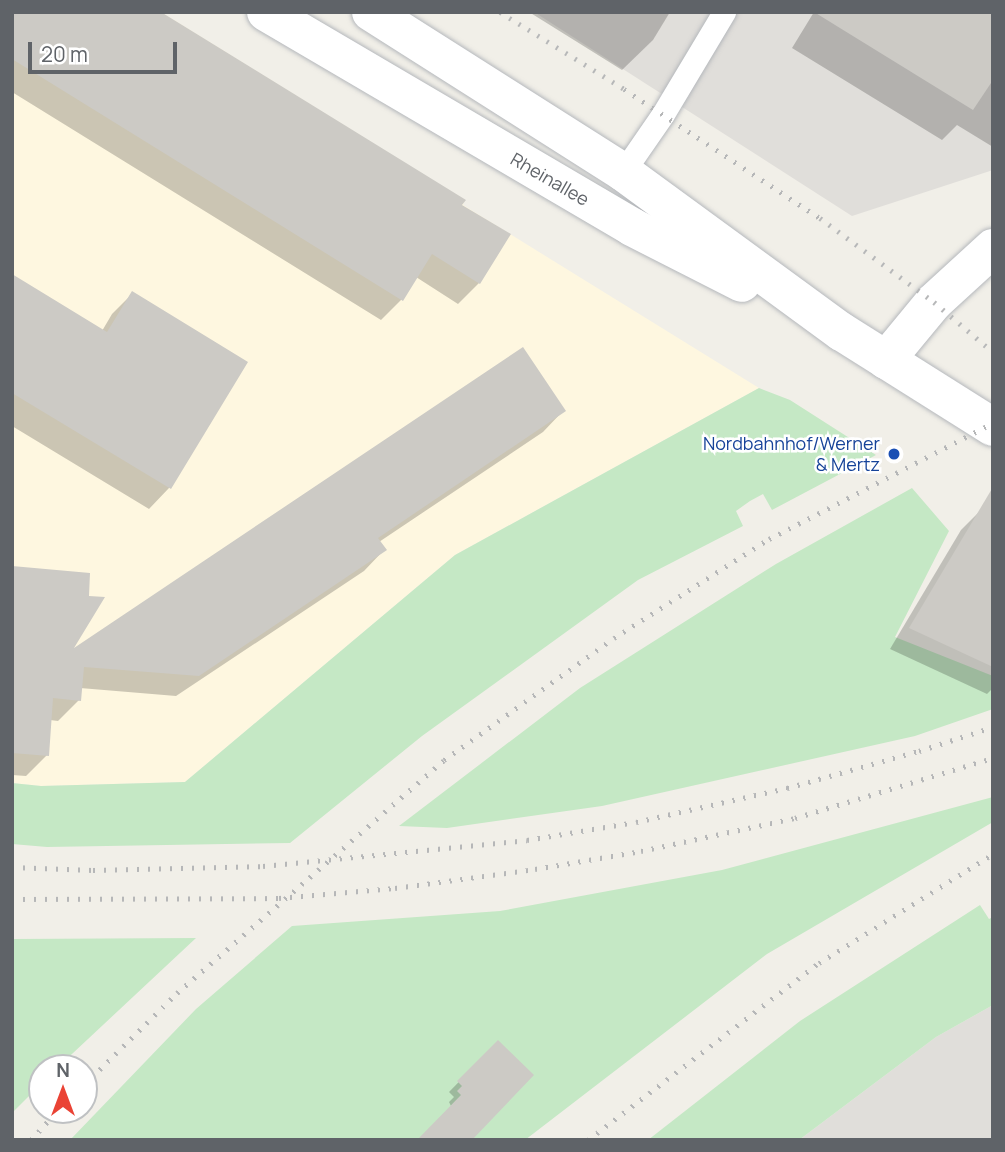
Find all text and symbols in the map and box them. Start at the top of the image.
scale bar [32,28,180,72]
text: 20 m [41,40,88,68]
street label: Rheinallee [507,148,593,210]
place label: Nordbahnhof/Werner & Mertz [703,433,880,476]
marker: Nordbahnhof/Werner & Mertz [886,446,902,462]
north arrow [28,1054,98,1124]
text: N [56,1057,70,1083]

